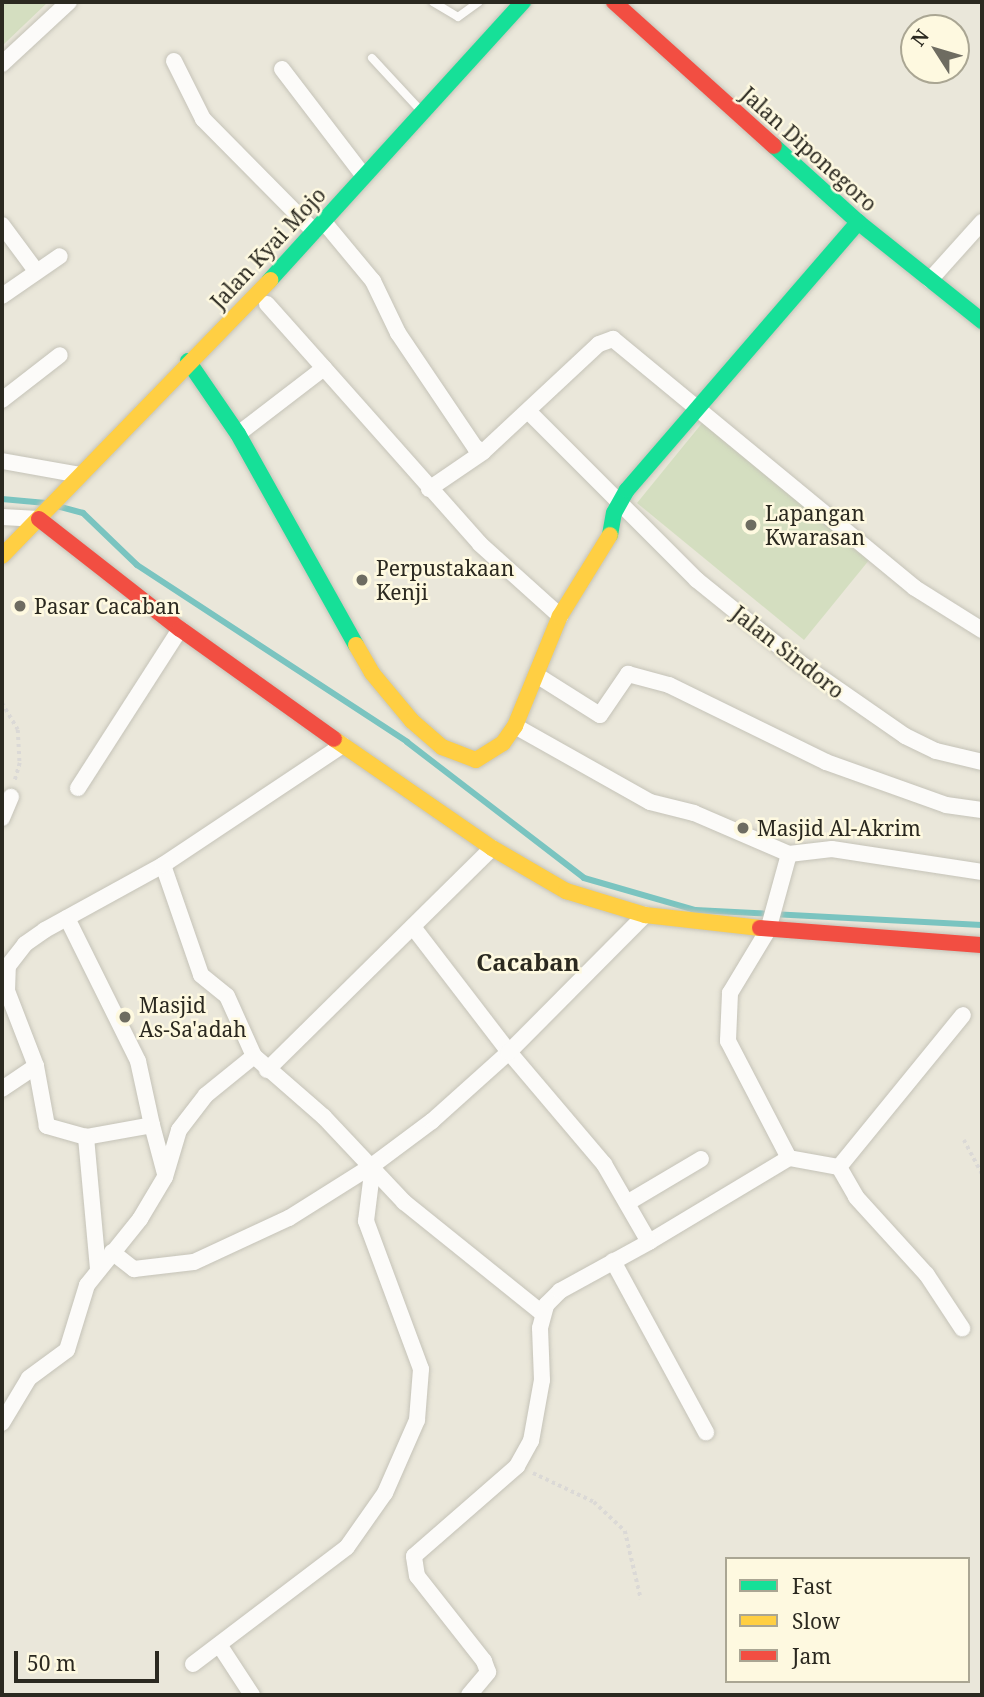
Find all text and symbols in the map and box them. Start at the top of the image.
north arrow [900,14,970,84]
text: N [905,24,935,51]
street label: Jalan Diponegoro [736,81,882,217]
street label: Jalan Kyai Mojo [205,182,331,314]
place label: Lapangan Kwarasan [765,500,865,550]
marker: Lapangan Kwarasan [743,517,759,533]
place label: Perpustakaan Kenji [376,555,514,605]
marker: Perpustakaan Kenji [354,572,370,588]
place label: Pasar Cacaban [34,593,180,619]
marker: Pasar Cacaban [12,598,28,614]
street label: Jalan Sindoro [727,600,849,704]
place label: Masjid Al-Akrim [757,815,921,841]
marker: Masjid Al-Akrim [735,820,751,836]
district label: Cacaban [476,948,580,976]
place label: Masjid As-Sa'adah [139,992,247,1042]
marker: Masjid As-Sa'adah [117,1009,133,1025]
legend [725,1557,970,1683]
text: Fast [792,1572,832,1600]
text: Slow [792,1607,840,1635]
scale bar [18,1638,163,1682]
text: Jam [792,1642,831,1670]
text: 50 m [27,1649,76,1677]

